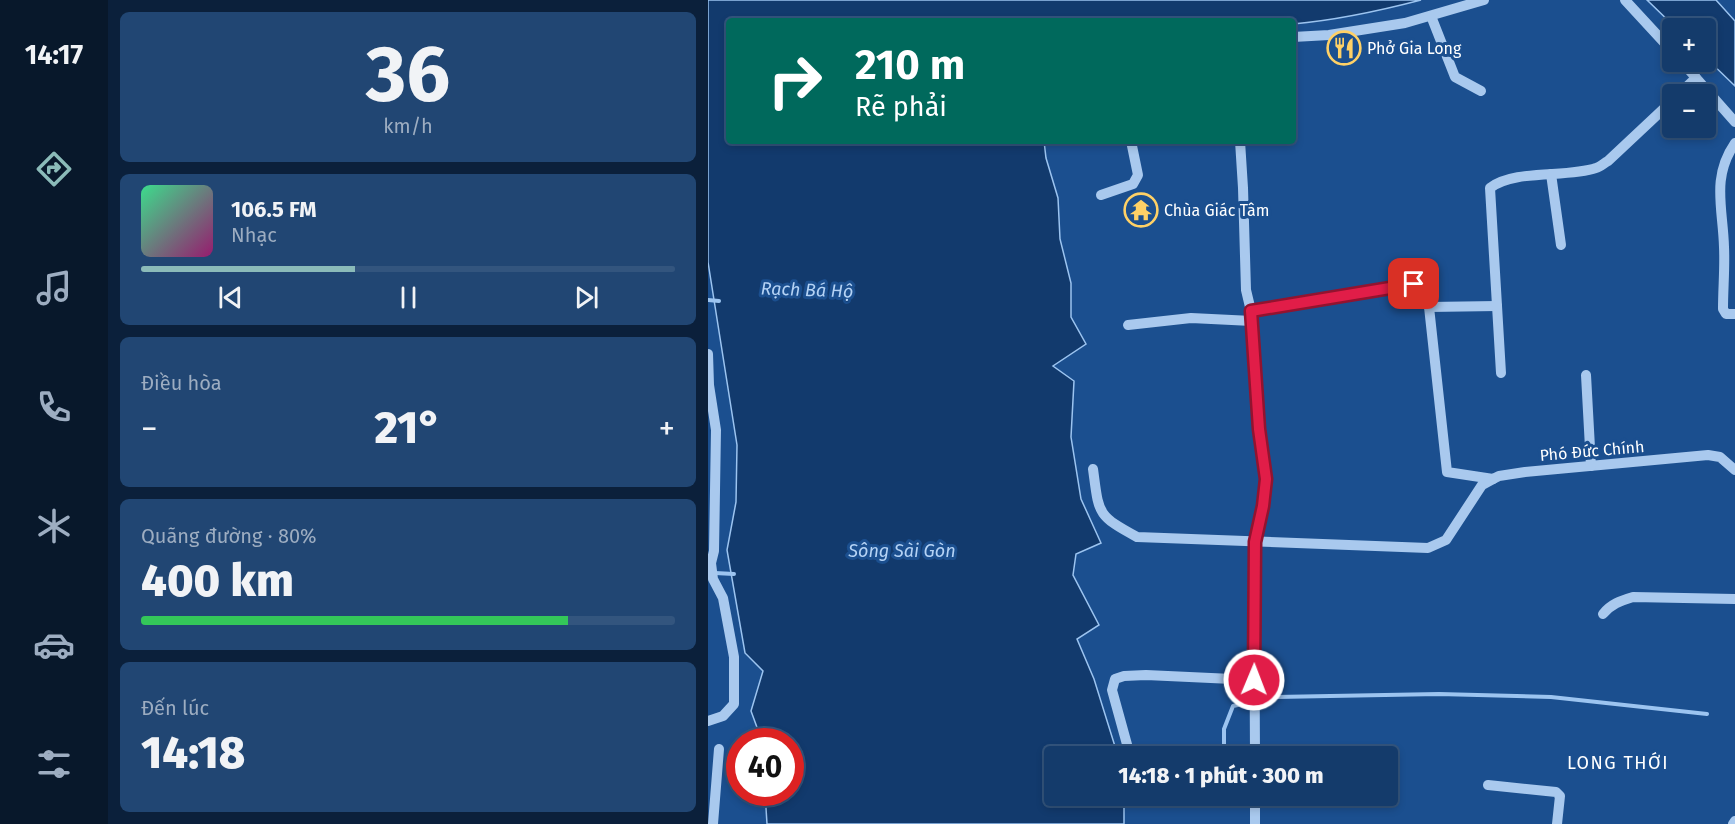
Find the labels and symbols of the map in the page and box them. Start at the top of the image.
restaurant icon: Phở Gia Long [1326,30,1362,66]
place label: Phở Gia Long [1367,39,1462,58]
temple icon: Chùa Giác Tâm [1123,192,1159,228]
place label: Chùa Giác Tâm [1164,201,1270,220]
pin [1388,258,1439,309]
water label: Rạch Bá Hộ [760,277,854,303]
street label: Phó Đức Chính [1539,437,1645,465]
water label: Sông Sài Gòn [847,540,956,562]
position arrow [1222,648,1286,712]
speed limit sign: 40 [726,728,804,806]
district label: LONG THỚI [1567,752,1669,774]

